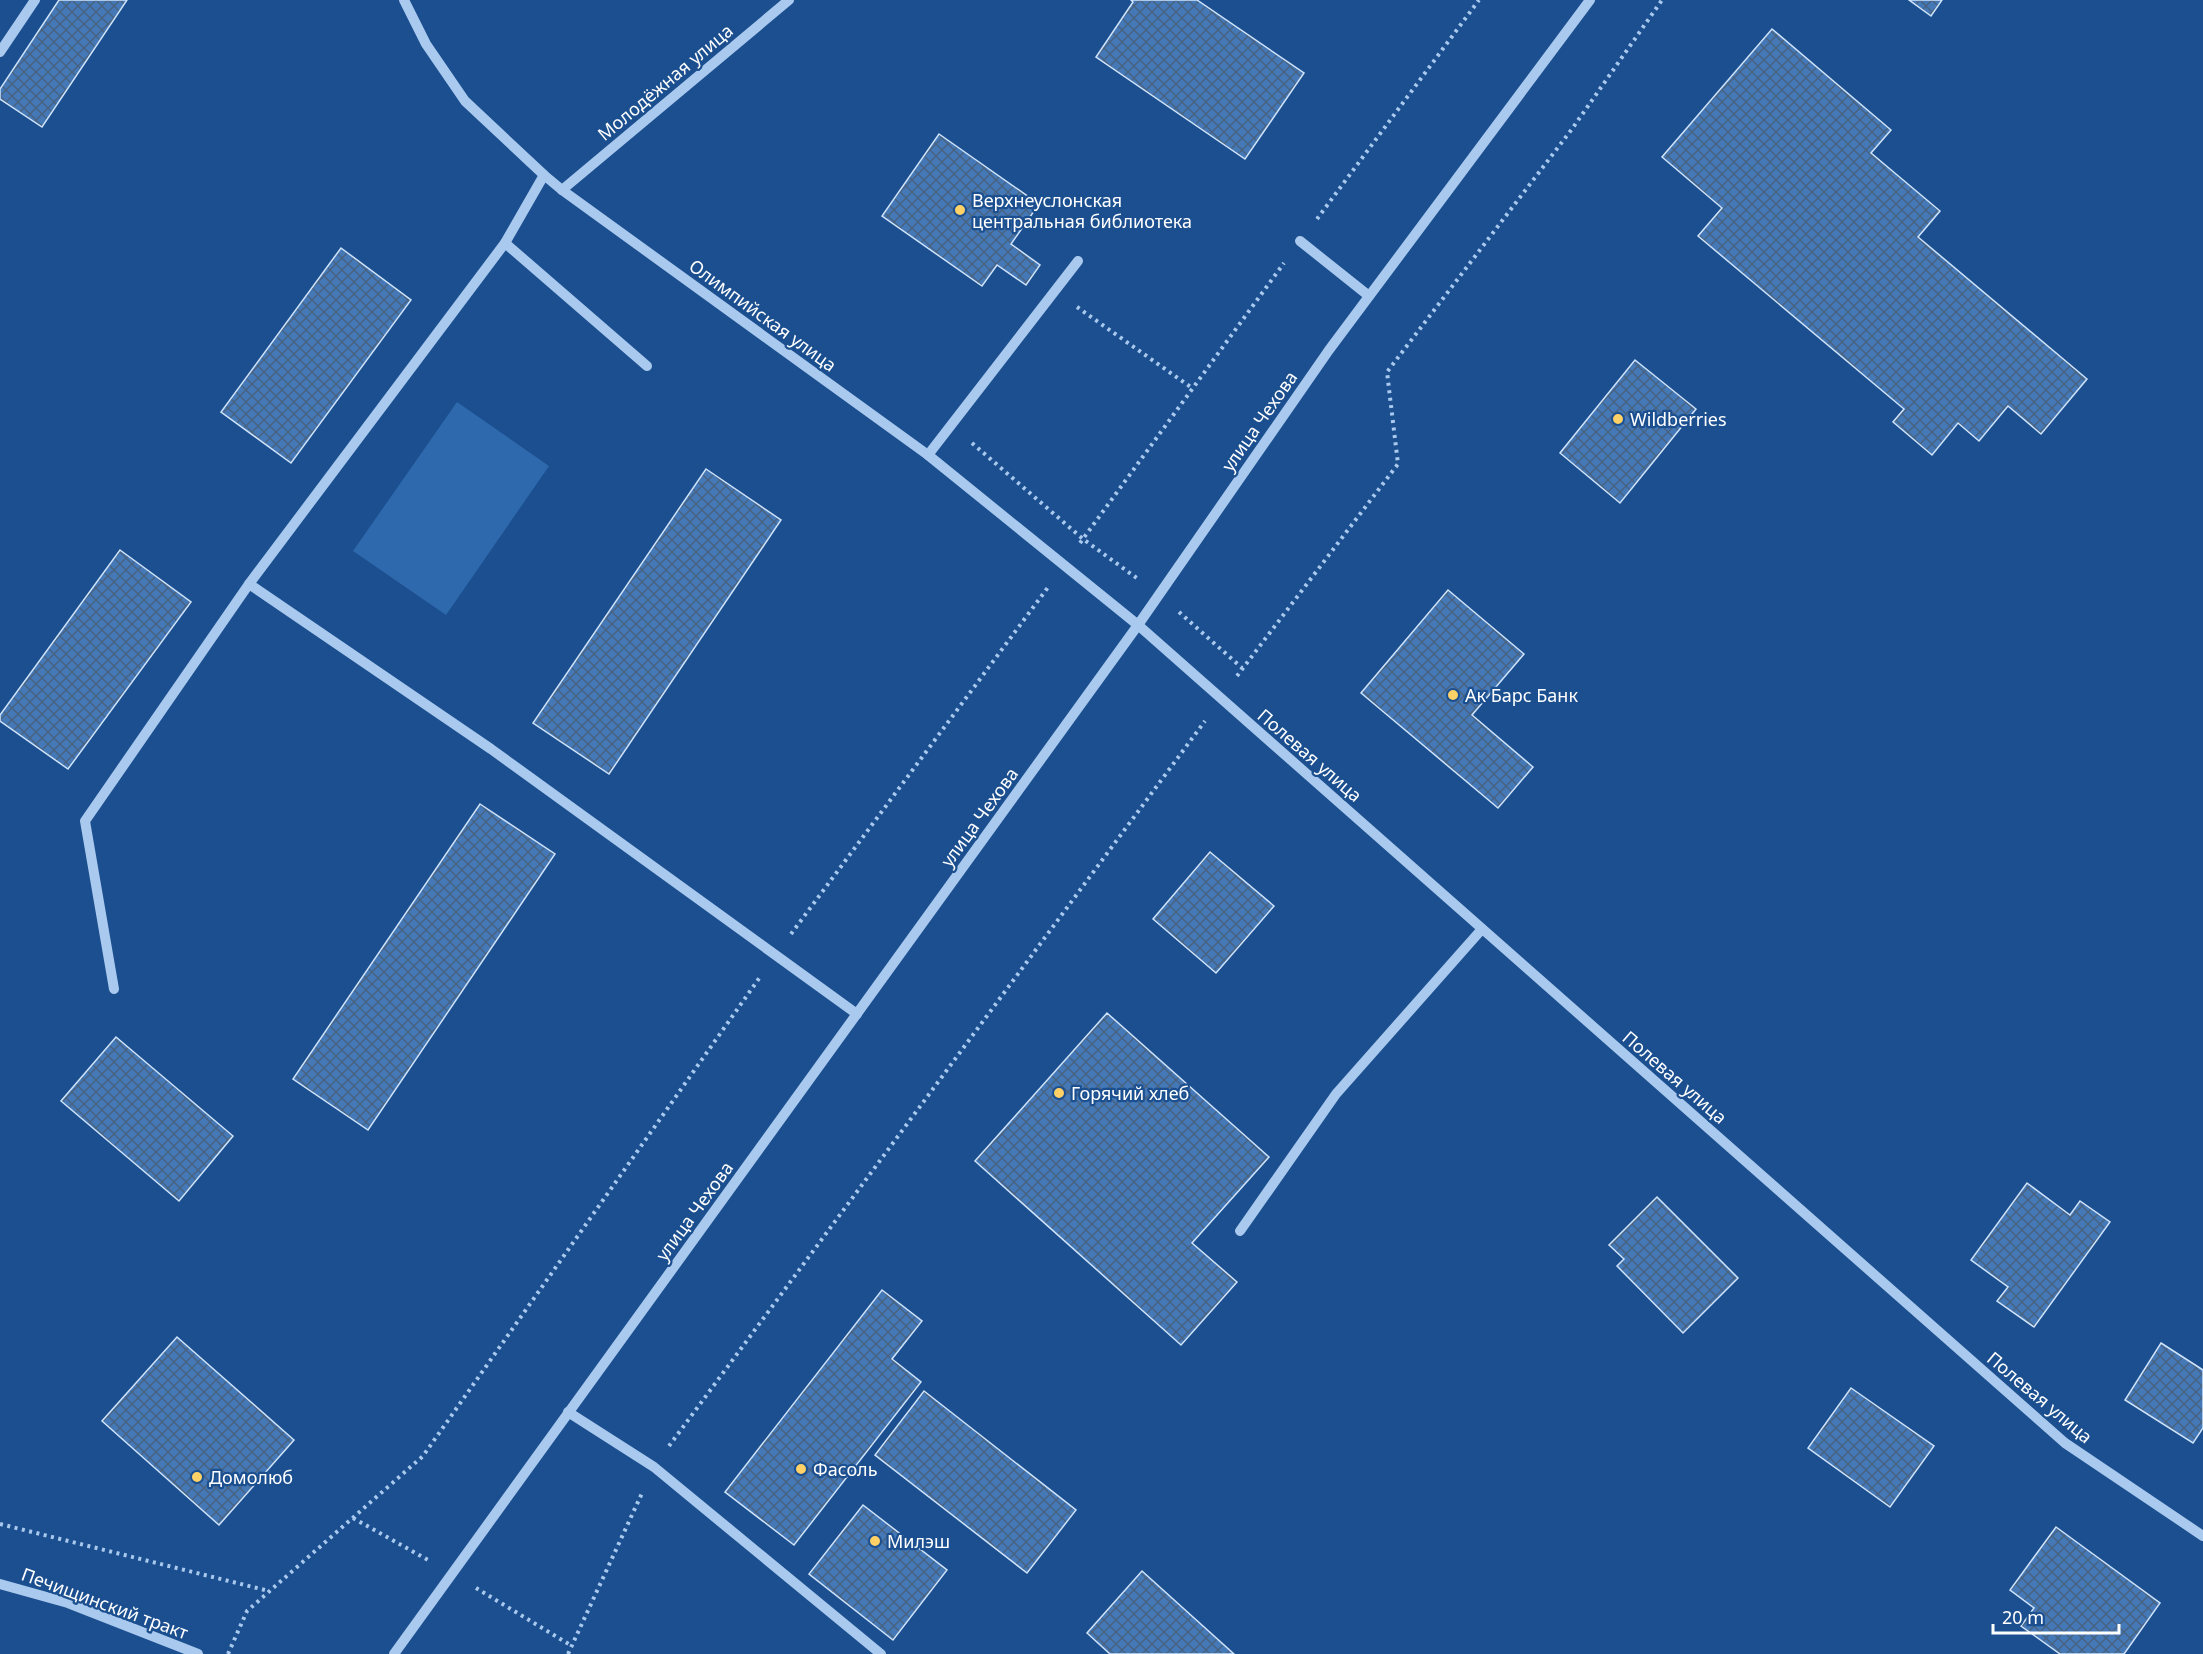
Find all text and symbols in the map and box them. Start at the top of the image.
street label: Молодёжная улица [592,18,738,146]
place label: Верхнеуслонская центральная библиотека [972,188,1192,233]
marker: Верхнеуслонская центральная библиотека [953,203,967,217]
street label: Олимпийская улица [685,253,841,377]
street label: улица Чехова [1216,366,1302,476]
place label: Wildberries [1630,407,1727,431]
marker: Wildberries [1611,412,1625,426]
place label: Ак Барс Банк [1465,683,1578,707]
marker: Ак Барс Банк [1446,688,1460,702]
street label: Полевая улица [1253,703,1367,807]
street label: улица Чехова [935,763,1023,871]
street label: Полевая улица [1618,1025,1732,1129]
place label: Горячий хлеб [1071,1081,1189,1105]
marker: Горячий хлеб [1052,1086,1066,1100]
street label: улица Чехова [650,1157,738,1265]
street label: Полевая улица [1982,1346,2098,1448]
place label: Фасоль [813,1457,877,1481]
marker: Фасоль [794,1462,808,1476]
place label: Домолюб [209,1465,293,1489]
marker: Домолюб [190,1470,204,1484]
place label: Милэш [887,1529,950,1553]
marker: Милэш [868,1534,882,1548]
street label: Печищинский тракт [18,1562,192,1645]
scale bar [1993,1597,2119,1635]
text: 20 m [2002,1605,2044,1629]

